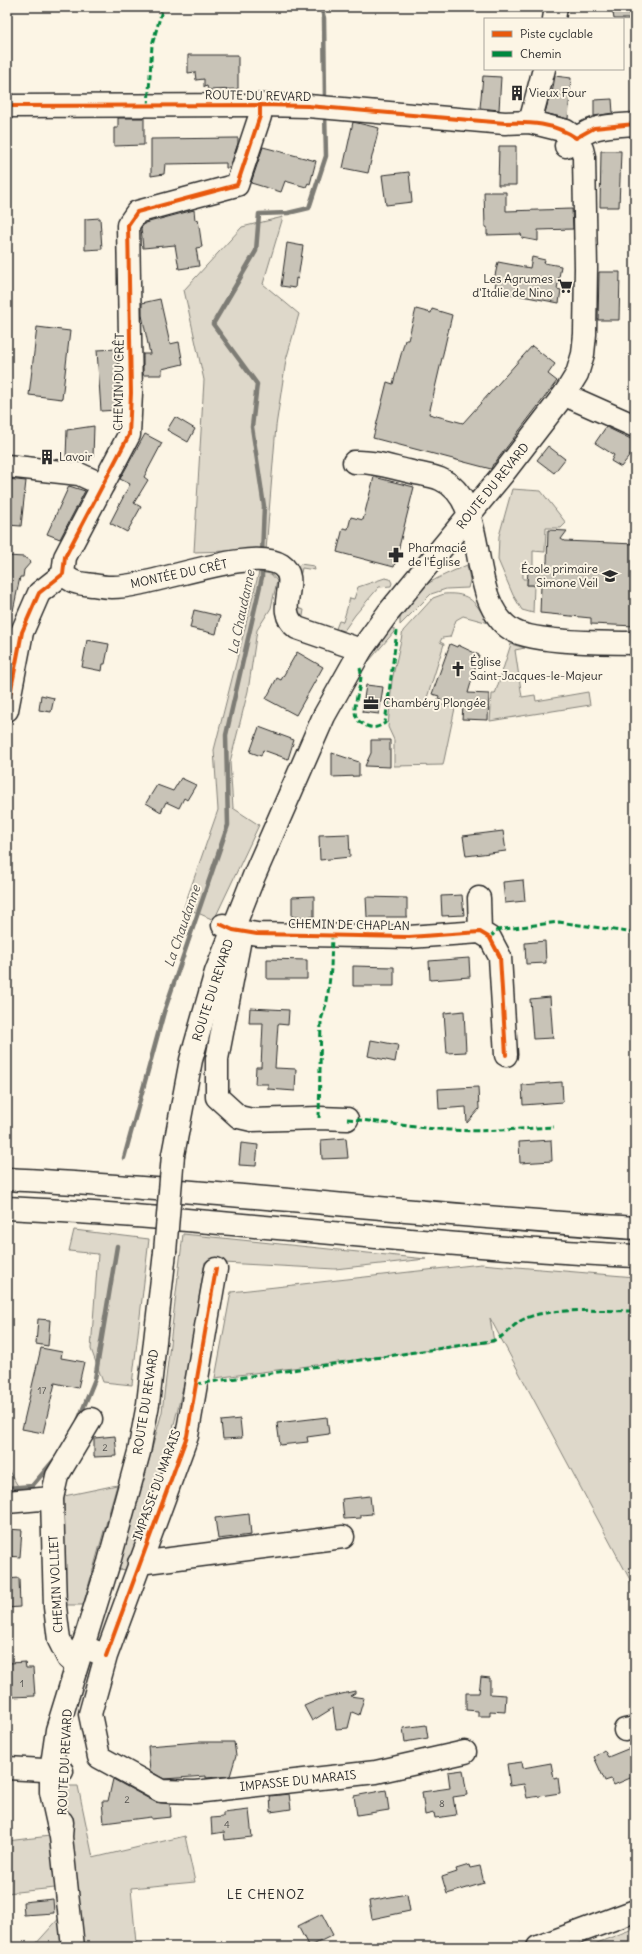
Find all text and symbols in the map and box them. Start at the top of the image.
legend [484,18,624,70]
text: Piste cyclable [520,26,593,41]
text: Chemin [520,46,562,61]
building icon: Vieux Four [508,84,526,102]
place label: Vieux Four [529,85,586,100]
street label: ROUTE DU REVARD [205,87,311,104]
place label: Les Agrumes d'Italie de Nino [472,271,553,300]
supermarket icon: Les Agrumes d'Italie de Nino [556,277,574,295]
street label: CHEMIN DU CRÊT [110,333,127,431]
street label: ROUTE DU REVARD [453,440,532,532]
building icon: Lavoir [38,448,56,466]
place label: Lavoir [59,449,93,464]
place label: Pharmacie de l'Église [408,540,466,569]
pharmacy icon: Pharmacie de l'Église [387,546,405,564]
street label: MONTÉE DU CRÊT [129,556,229,591]
place label: École primaire Simone Veil [521,561,598,590]
school or university icon: École primaire Simone Veil [601,567,619,585]
water label: La Chaudanne [224,568,259,656]
place label: Église Saint-Jacques-le-Majeur [470,654,603,683]
church icon: Église Saint-Jacques-le-Majeur [449,660,467,678]
office icon: Chambéry Plongée [362,694,380,712]
place label: Chambéry Plongée [383,695,486,710]
water label: La Chaudanne [161,882,205,969]
street label: CHEMIN DE CHAPLAN [288,916,410,933]
street label: ROUTE DU REVARD [189,937,236,1043]
street label: ROUTE DU REVARD [130,1348,161,1456]
house number: 17 [38,1384,47,1397]
street label: IMPASSE DU MARAIS [129,1427,184,1542]
house number: 2 [102,1441,108,1454]
street label: CHEMIN VOLLIET [45,1535,66,1633]
house number: 1 [20,1677,24,1690]
street label: ROUTE DU REVARD [54,1708,75,1816]
street label: IMPASSE DU MARAIS [239,1767,357,1794]
house number: 2 [124,1793,130,1806]
house number: 8 [439,1797,445,1810]
house number: 4 [224,1818,230,1831]
district label: LE CHENOZ [227,1886,305,1903]

